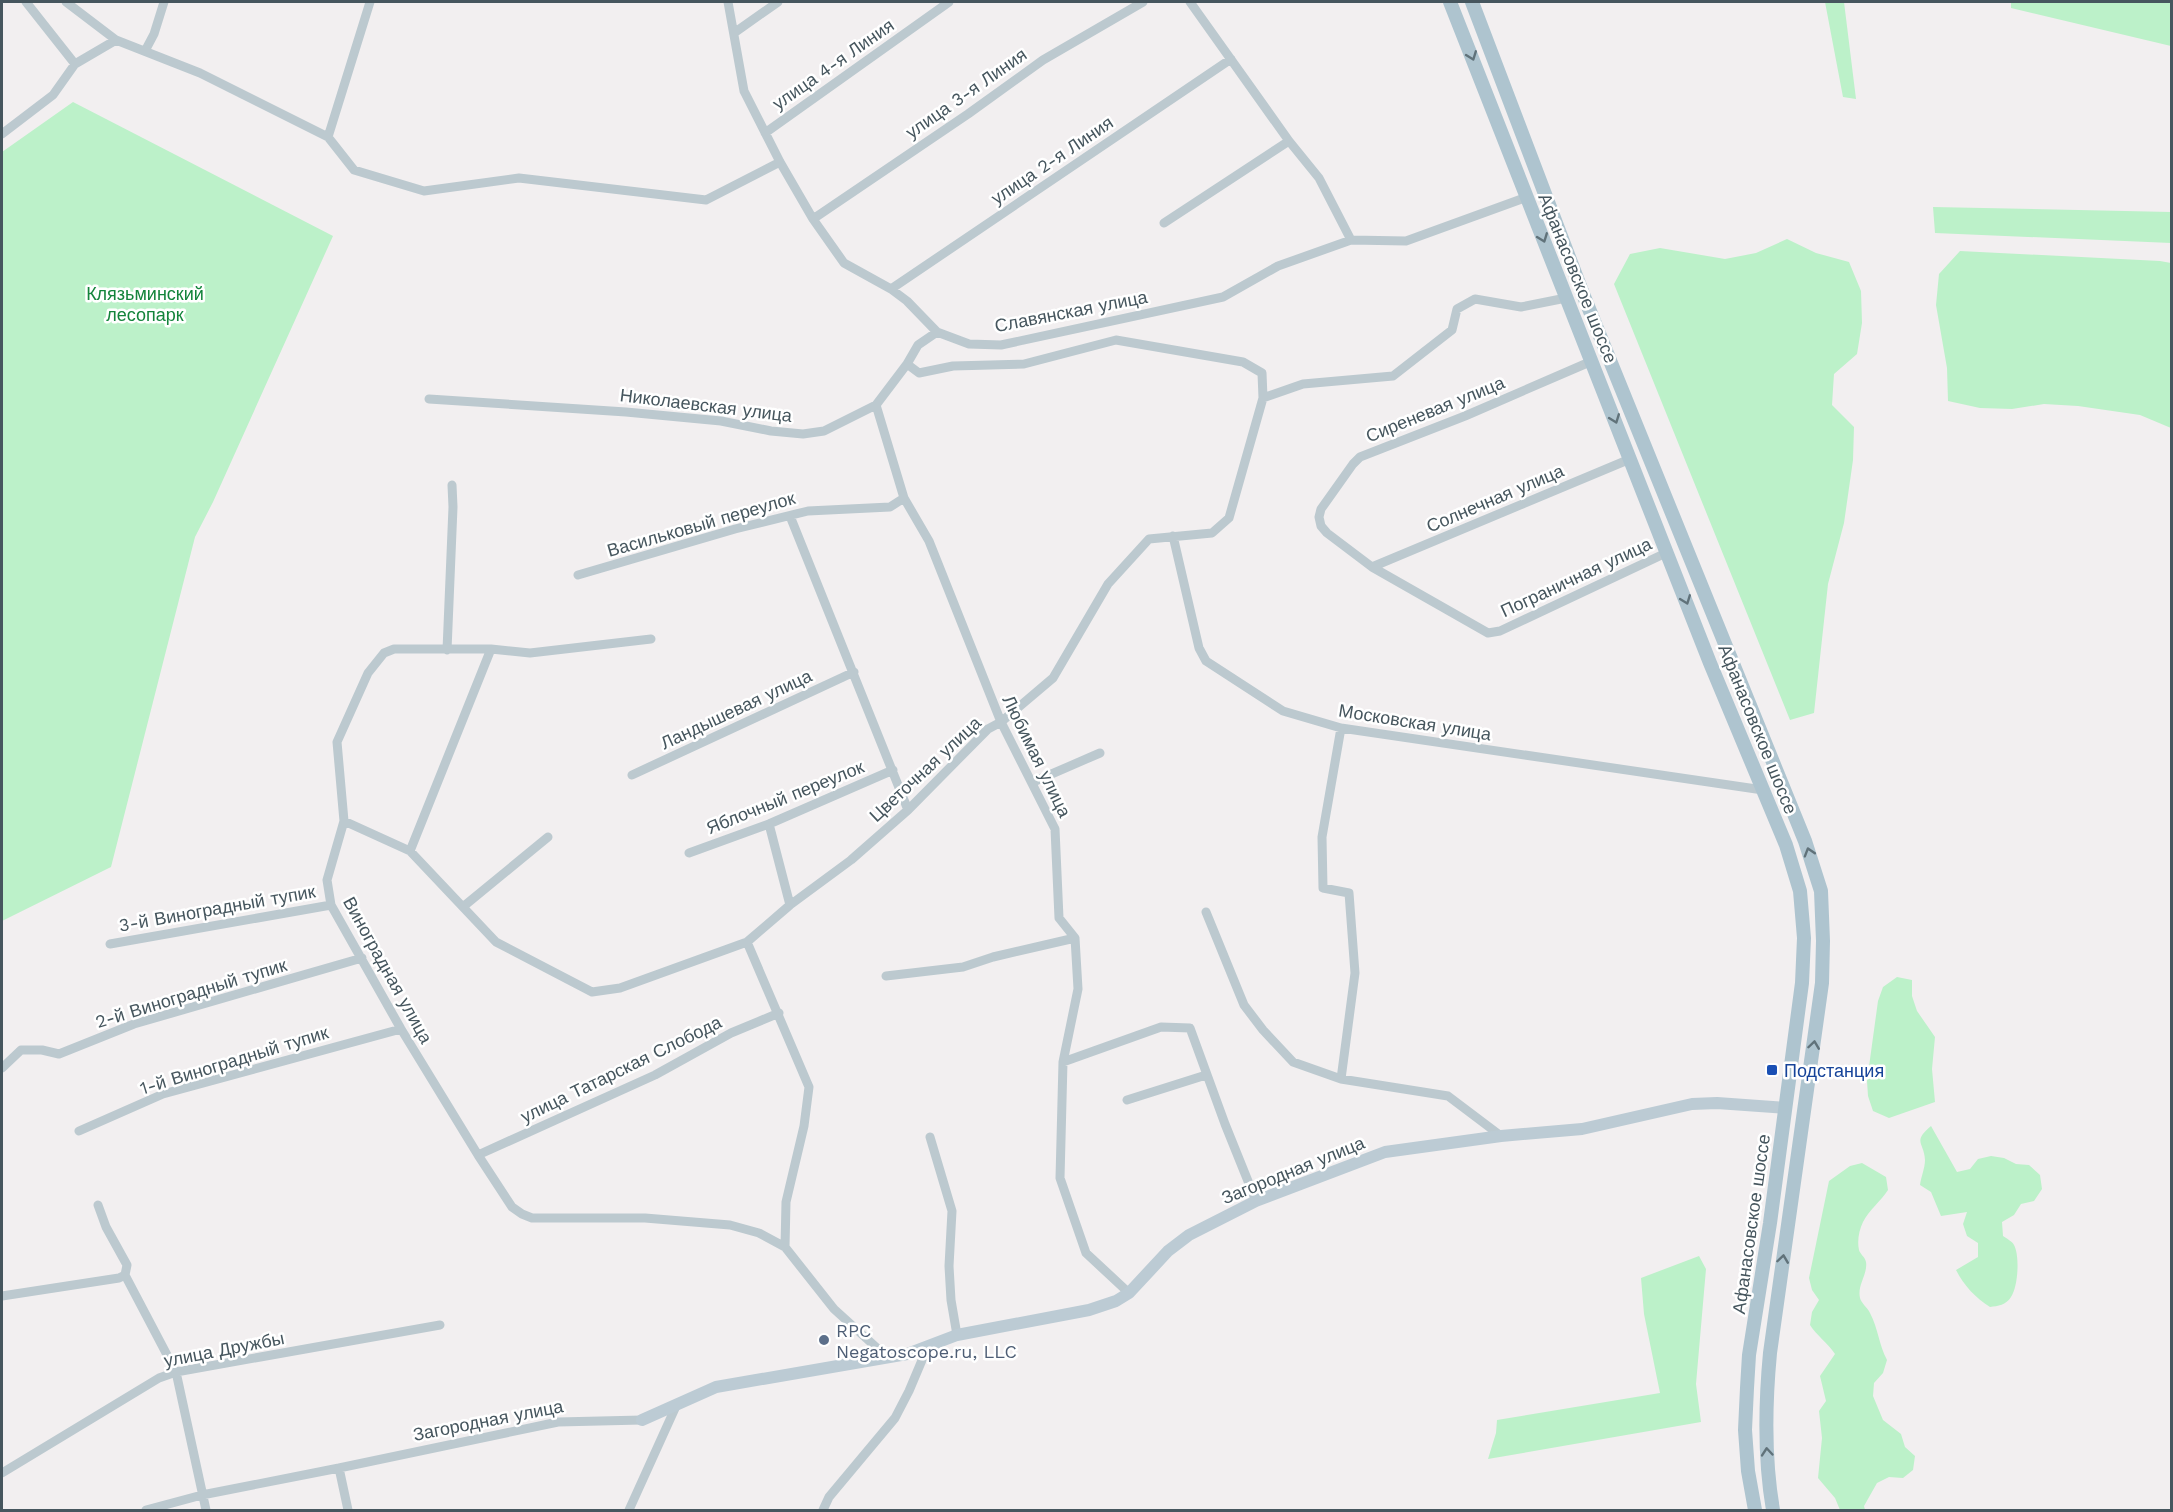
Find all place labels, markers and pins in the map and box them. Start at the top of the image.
place label: Подстанция [1784,1060,1884,1081]
marker: Подстанция [1765,1063,1779,1077]
place label: RPC Negatoscope.ru, LLC [836,1320,1017,1362]
marker: RPC Negatoscope.ru, LLC [817,1333,831,1347]

